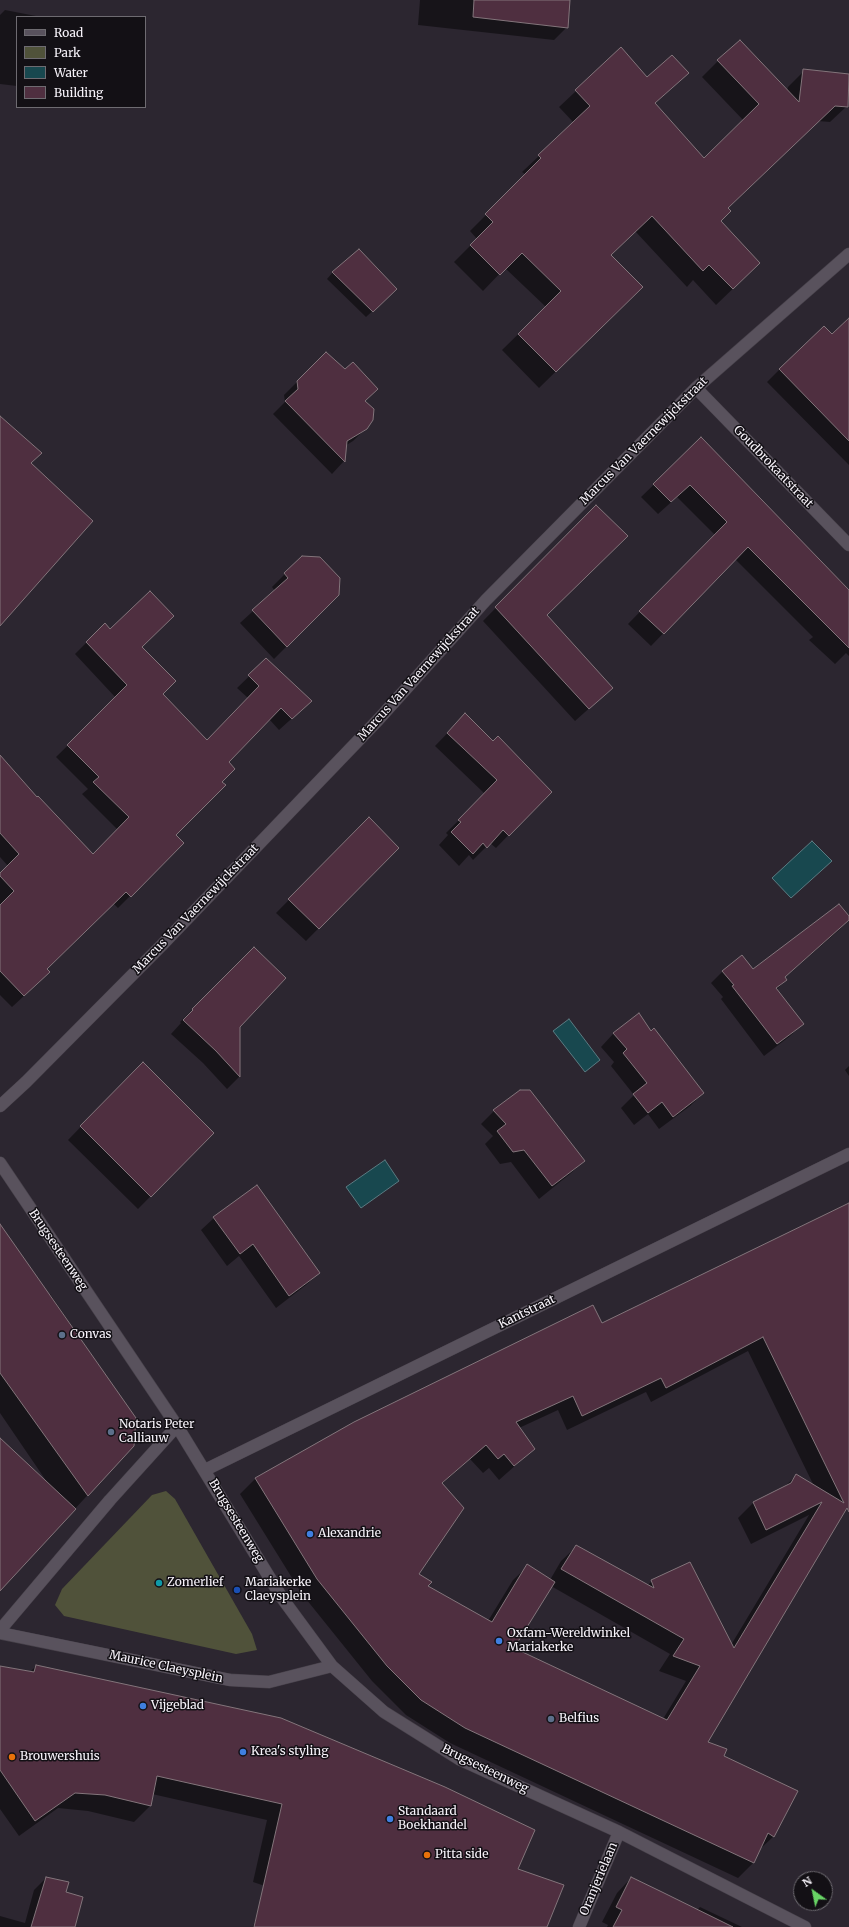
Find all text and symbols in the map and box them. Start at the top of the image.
legend [16,16,146,108]
text: Road [54,25,83,40]
text: Park [54,45,81,60]
text: Water [54,65,88,80]
text: Building [54,85,103,100]
street label: Marcus Van Vaernewijckstraat [577,374,711,508]
street label: Goudbrokaatstraat [730,423,816,511]
street label: Marcus Van Vaernewijckstraat [355,604,483,744]
street label: Marcus Van Vaernewijckstraat [130,841,262,977]
street label: Brugsesteenweg [26,1207,90,1293]
street label: Kantstraat [496,1292,558,1332]
place label: Convas [70,1328,111,1342]
marker: Convas [57,1330,67,1340]
place label: Notaris Peter Calliauw [119,1418,194,1446]
marker: Notaris Peter Calliauw [106,1427,116,1437]
street label: Brugsesteenweg [205,1477,267,1565]
place label: Alexandrie [318,1527,381,1541]
marker: Alexandrie [305,1529,315,1539]
place label: Zomerlief [167,1576,223,1590]
place label: Mariakerke Claeysplein [245,1576,311,1604]
marker: Zomerlief [154,1578,164,1588]
marker: Mariakerke Claeysplein [232,1585,242,1595]
place label: Oxfam-Wereldwinkel Mariakerke [507,1627,630,1655]
marker: Oxfam-Wereldwinkel Mariakerke [494,1636,504,1646]
street label: Maurice Claeysplein [108,1648,224,1686]
place label: Vijgeblad [151,1699,204,1713]
marker: Vijgeblad [138,1701,148,1711]
place label: Belfius [559,1712,599,1726]
marker: Belfius [546,1714,556,1724]
street label: Brugsesteenweg [439,1742,531,1796]
place label: Krea's styling [251,1745,328,1759]
marker: Krea's styling [238,1747,248,1757]
place label: Brouwershuis [20,1750,100,1764]
marker: Brouwershuis [7,1752,17,1762]
place label: Standaard Boekhandel [398,1805,467,1833]
marker: Standaard Boekhandel [385,1814,395,1824]
street label: Oranjerielaan [577,1840,621,1918]
place label: Pitta side [435,1848,488,1862]
marker: Pitta side [422,1850,432,1860]
north arrow [793,1871,833,1911]
text: N [800,1874,814,1890]

